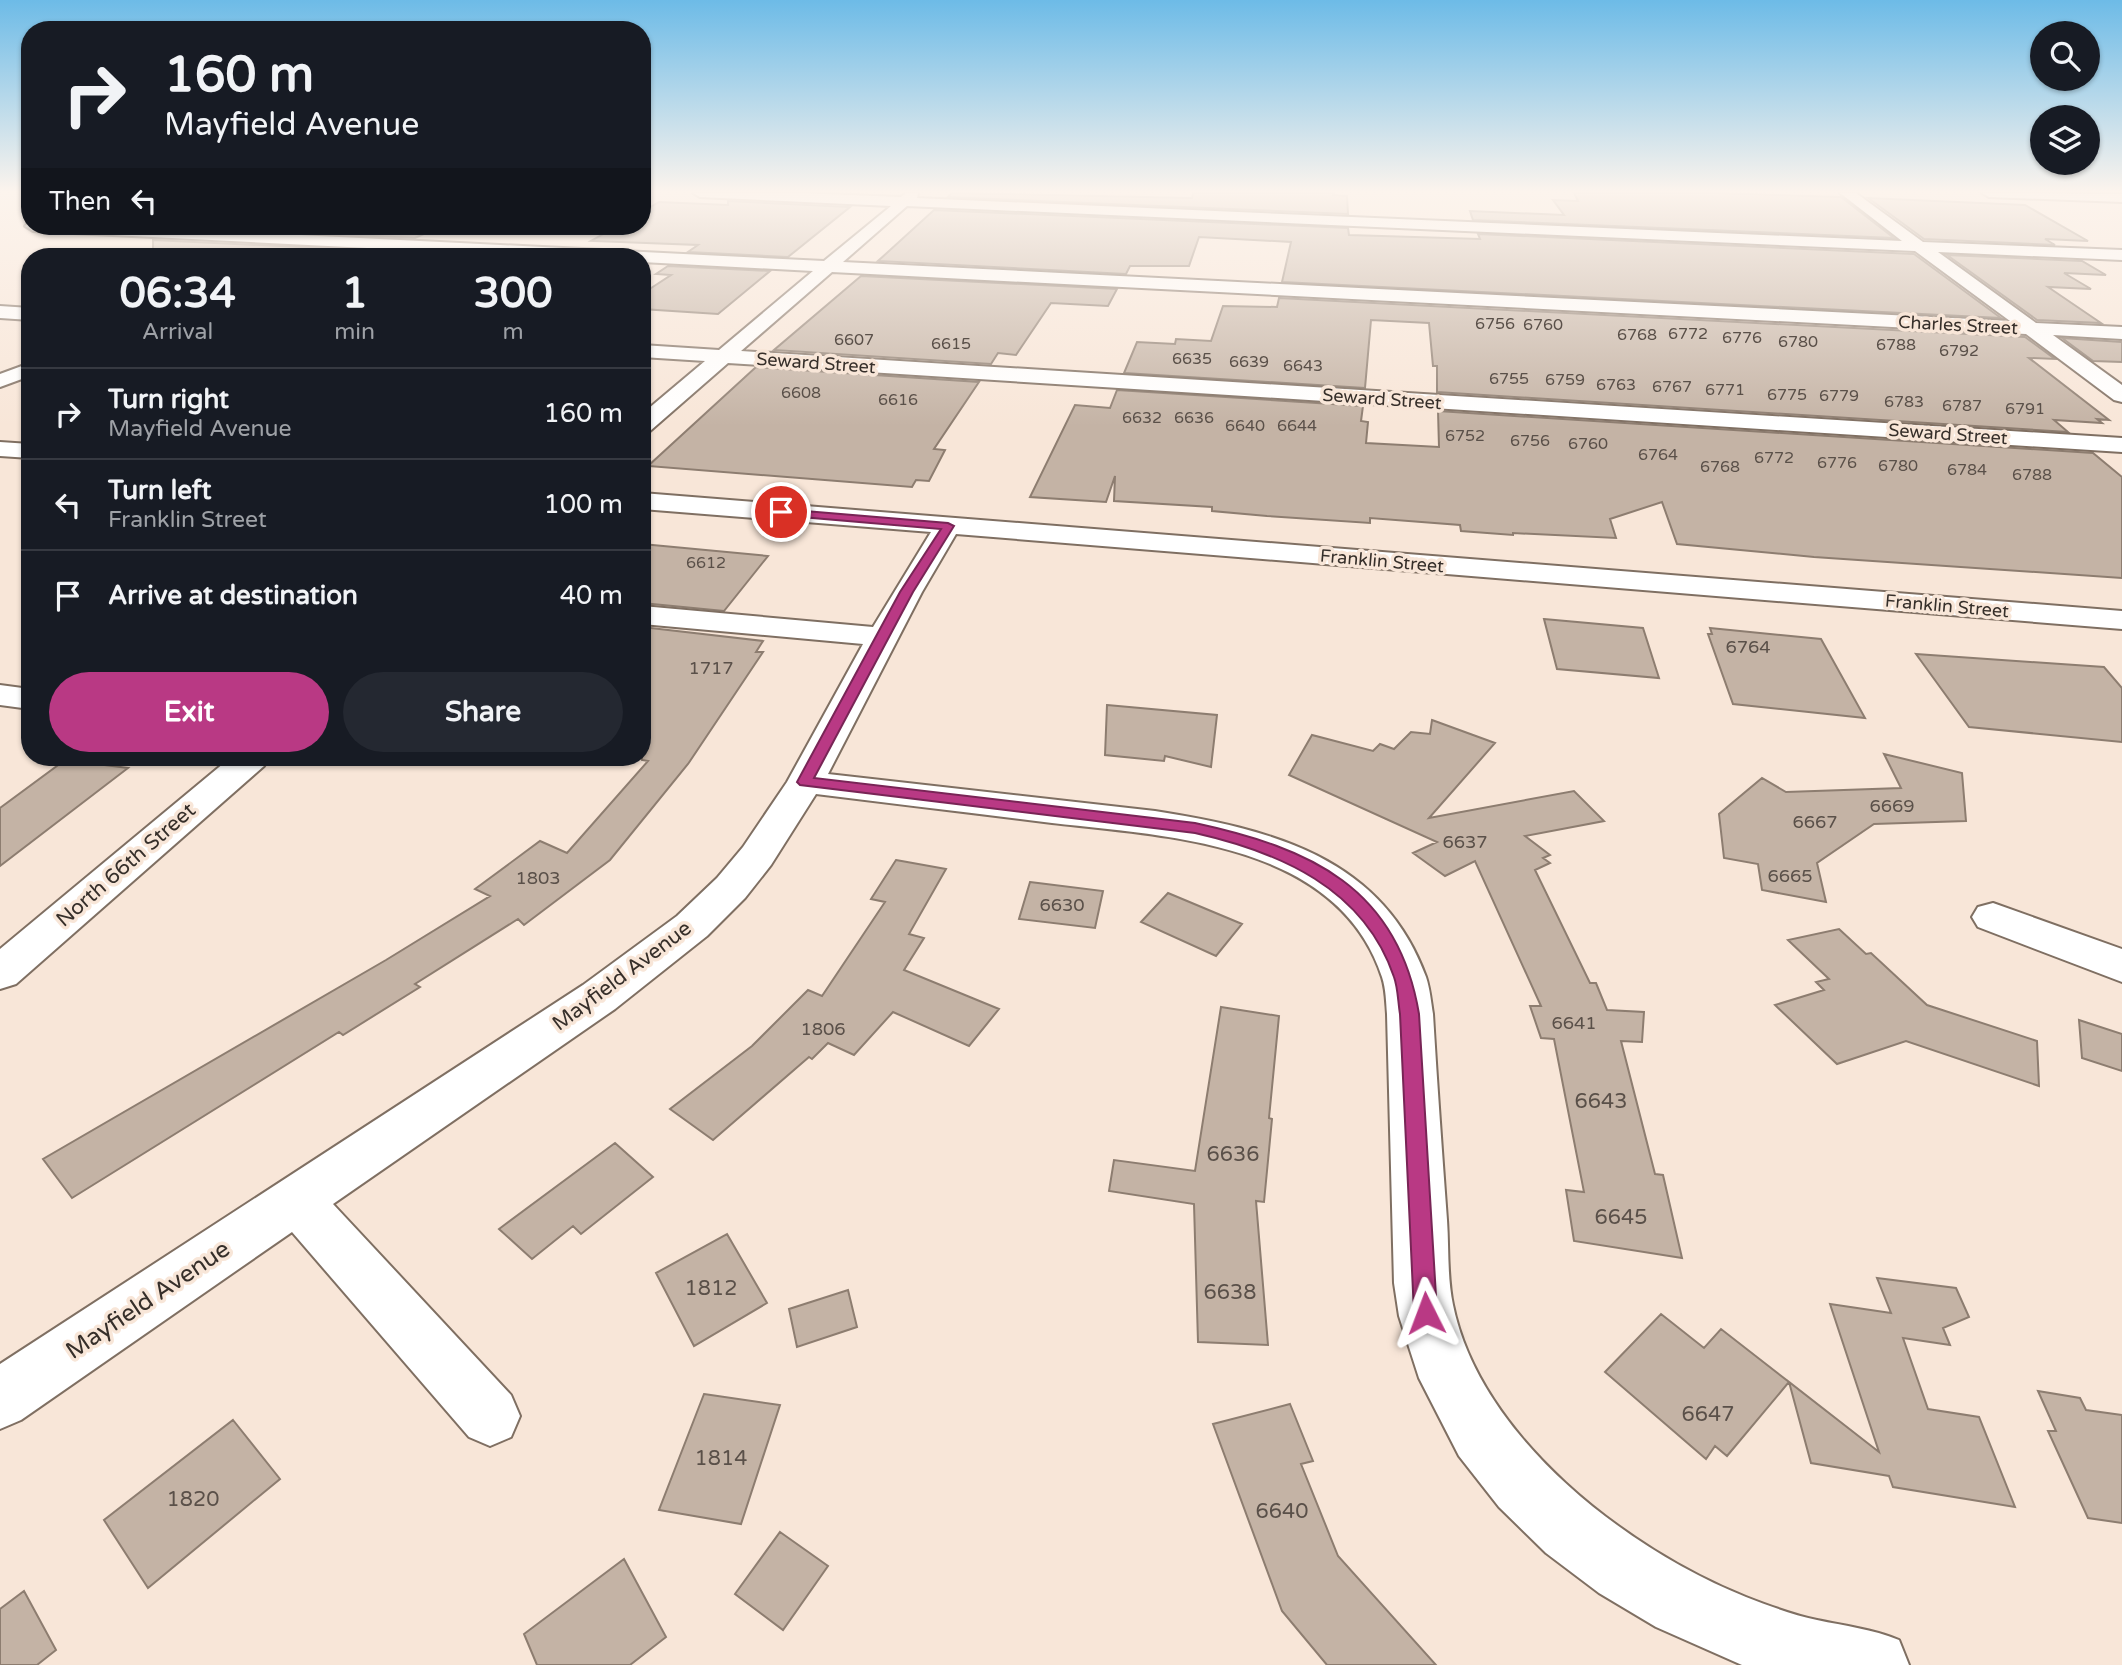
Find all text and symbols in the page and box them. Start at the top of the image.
map controls [2030,21,2100,175]
button: search [2030,21,2100,91]
text: 160 m [164,46,314,105]
icon: right [49,49,140,140]
button: layers [2030,105,2100,175]
text: Mayfield Avenue [164,106,419,144]
icon: left [125,182,163,220]
text: Then [49,186,111,217]
text: 06:34 [119,268,236,319]
text: 1 [341,268,368,319]
text: 300 [473,268,553,319]
street label: Charles Street [1898,311,2019,339]
house number: 6756 [1475,314,1515,334]
house number: 6760 [1523,315,1563,335]
text: Arrival [142,318,213,346]
text: min [334,318,375,346]
text: m [502,318,524,346]
house number: 6772 [1668,324,1708,344]
house number: 6768 [1617,325,1657,345]
house number: 6776 [1722,328,1762,348]
house number: 6607 [834,330,874,350]
house number: 6780 [1778,332,1818,352]
house number: 6615 [931,334,971,354]
house number: 6788 [1876,335,1916,355]
house number: 6792 [1939,341,1979,361]
street label: Seward Street [756,348,877,378]
house number: 6635 [1172,349,1212,369]
house number: 6639 [1229,352,1269,372]
house number: 6643 [1283,356,1323,376]
house number: 6755 [1489,369,1529,389]
house number: 6759 [1545,370,1585,390]
house number: 6763 [1596,375,1636,395]
house number: 6767 [1652,377,1692,397]
house number: 6771 [1705,380,1745,400]
house number: 6608 [781,383,821,403]
text: Turn right [108,384,229,415]
street label: Seward Street [1322,384,1443,414]
house number: 6775 [1767,385,1807,405]
house number: 6779 [1819,386,1859,406]
house number: 6616 [878,390,918,410]
house number: 6783 [1884,392,1924,412]
icon: right [49,395,87,433]
house number: 6787 [1942,396,1982,416]
text: 160 m [543,398,623,429]
house number: 6791 [2005,399,2045,419]
house number: 6632 [1122,408,1162,428]
house number: 6636 [1174,408,1214,428]
text: Mayfield Avenue [108,415,292,443]
house number: 6640 [1225,416,1265,436]
house number: 6644 [1277,416,1317,436]
street label: Seward Street [1888,419,2009,449]
house number: 6752 [1445,426,1485,446]
house number: 6756 [1510,431,1550,451]
house number: 6760 [1568,434,1608,454]
house number: 6764 [1638,445,1678,465]
house number: 6772 [1754,448,1794,468]
house number: 6776 [1817,453,1857,473]
house number: 6780 [1878,456,1918,476]
house number: 6768 [1700,457,1740,477]
house number: 6784 [1947,460,1987,480]
house number: 6788 [2012,465,2052,485]
text: Turn left [108,475,211,506]
pin [751,482,811,542]
icon: left [49,486,87,524]
text: 100 m [543,489,623,520]
icon: arrive [762,493,800,531]
text: Franklin Street [108,506,267,534]
street label: Franklin Street [1319,545,1445,577]
house number: 6612 [686,553,726,573]
icon: arrive [49,577,87,615]
text: Arrive at destination [108,580,358,611]
text: 40 m [560,580,623,611]
street label: Franklin Street [1884,590,2010,622]
house number: 6764 [1725,636,1771,658]
house number: 1717 [688,657,734,679]
button: Exit [49,672,329,752]
button: Share [343,672,623,752]
house number: 6669 [1869,795,1915,817]
street label: North 66th Street [51,798,201,932]
house number: 6667 [1792,811,1838,833]
house number: 6637 [1442,831,1488,853]
house number: 6665 [1767,865,1813,887]
house number: 1803 [515,867,561,889]
house number: 6630 [1039,894,1085,916]
street label: Mayfield Avenue [548,916,697,1036]
house number: 6641 [1551,1012,1597,1034]
house number: 1806 [800,1018,846,1040]
house number: 6643 [1575,1089,1627,1114]
house number: 6636 [1207,1142,1259,1167]
house number: 6645 [1595,1205,1647,1230]
street label: Mayfield Avenue [61,1234,235,1366]
house number: 1812 [685,1276,737,1301]
position arrow [1389,1276,1463,1350]
house number: 6638 [1204,1280,1256,1305]
house number: 6647 [1682,1402,1734,1427]
house number: 1814 [695,1446,747,1471]
house number: 1820 [167,1487,219,1512]
house number: 6640 [1256,1499,1308,1524]

